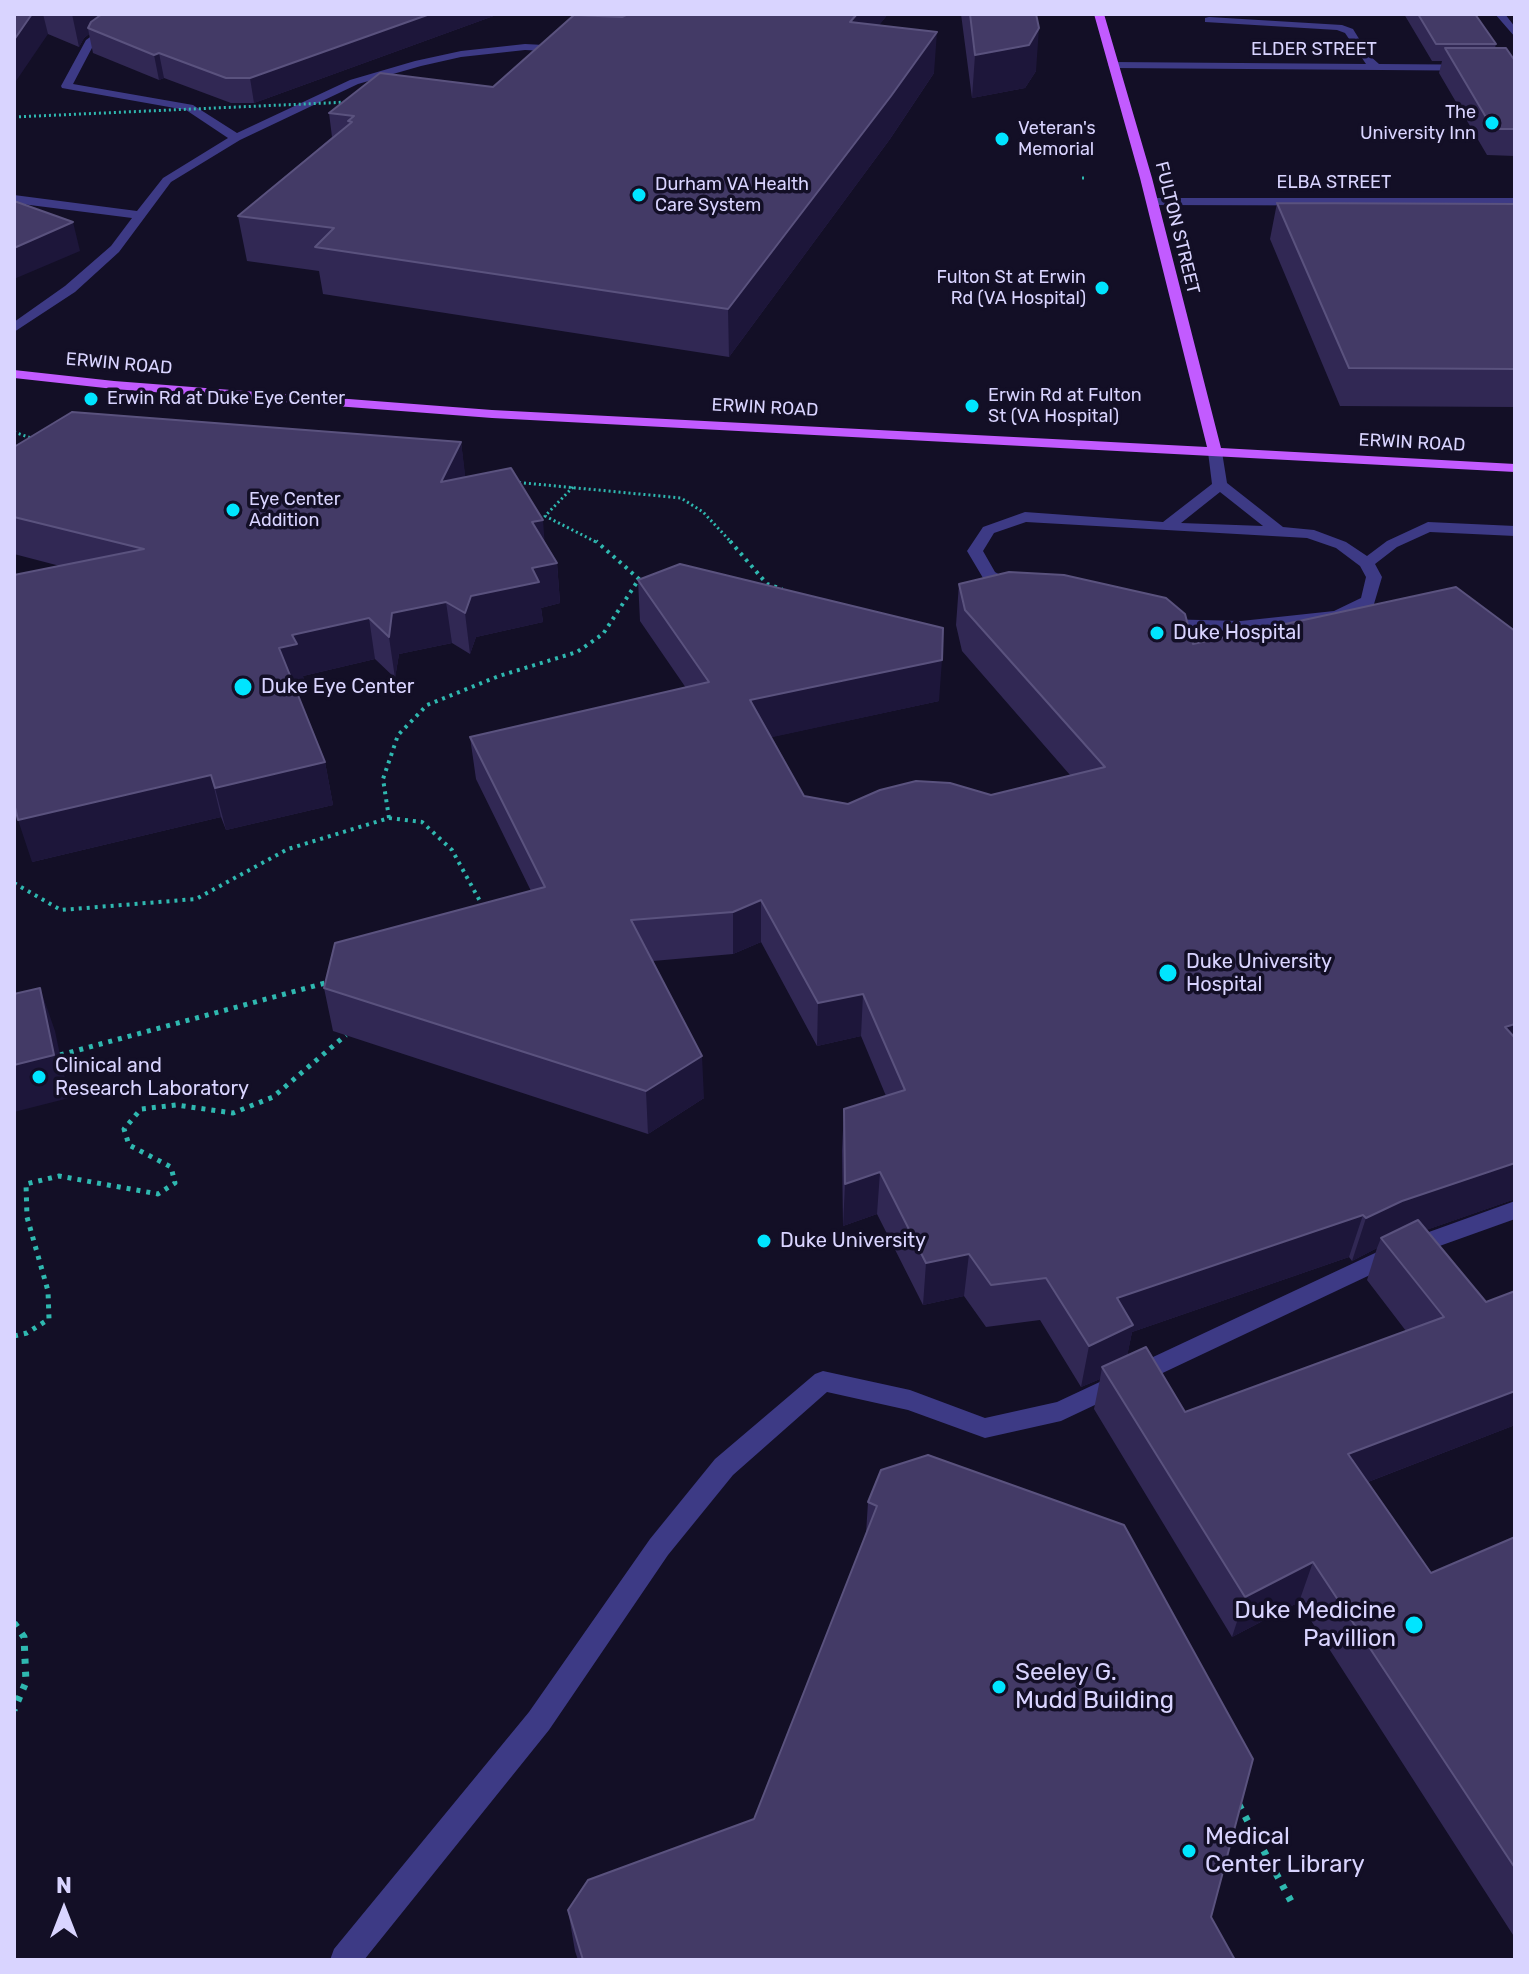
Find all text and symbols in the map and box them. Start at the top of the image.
street label: ELDER STREET [1251,39,1377,61]
place label: The University Inn [1360,102,1476,144]
marker: The University Inn [1483,114,1501,132]
place label: Veteran's Memorial [1018,118,1096,160]
marker: Veteran's Memorial [993,130,1011,148]
street label: FULTON STREET [1150,159,1204,297]
street label: ELBA STREET [1277,172,1391,194]
place label: Durham VA Health Care System [655,174,809,216]
marker: Durham VA Health Care System [630,186,648,204]
place label: Fulton St at Erwin Rd (VA Hospital) [936,267,1086,310]
marker: Fulton St at Erwin Rd (VA Hospital) [1093,279,1111,297]
street label: ERWIN ROAD [65,349,173,379]
place label: Erwin Rd at Fulton St (VA Hospital) [988,385,1142,428]
place label: Erwin Rd at Duke Eye Center [107,388,345,410]
marker: Erwin Rd at Duke Eye Center [82,390,100,408]
street label: ERWIN ROAD [711,394,819,422]
marker: Erwin Rd at Fulton St (VA Hospital) [963,397,981,415]
street label: ERWIN ROAD [1358,429,1466,457]
place label: Eye Center Addition [249,489,341,532]
marker: Eye Center Addition [224,501,242,519]
place label: Duke Hospital [1173,621,1301,645]
marker: Duke Hospital [1148,624,1166,642]
place label: Duke Eye Center [261,675,414,699]
marker: Duke Eye Center [232,676,254,698]
place label: Duke University Hospital [1186,950,1332,997]
marker: Duke University Hospital [1157,962,1179,984]
place label: Clinical and Research Laboratory [55,1054,249,1101]
marker: Clinical and Research Laboratory [30,1068,48,1086]
place label: Duke University [780,1229,926,1253]
marker: Duke University [755,1232,773,1250]
place label: Duke Medicine Pavillion [1234,1597,1396,1653]
marker: Duke Medicine Pavillion [1403,1614,1425,1636]
place label: Seeley G. Mudd Building [1015,1659,1174,1715]
marker: Seeley G. Mudd Building [990,1678,1008,1696]
place label: Medical Center Library [1205,1823,1365,1879]
marker: Medical Center Library [1180,1842,1198,1860]
north arrow [24,1870,104,1950]
text: N [56,1872,72,1899]

